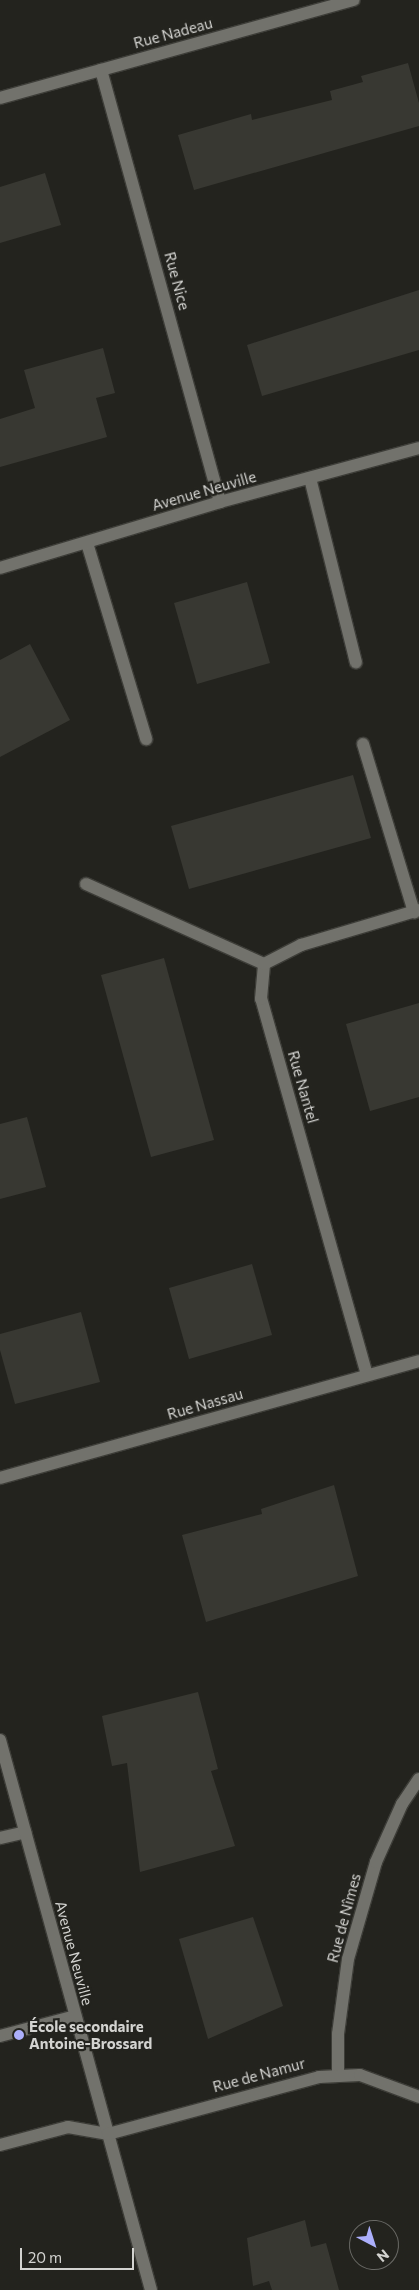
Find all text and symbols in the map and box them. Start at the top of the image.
street label: Rue Nadeau [132,14,214,52]
street label: Rue Nice [161,250,193,312]
street label: Avenue Neuville [150,468,258,514]
street label: Rue Nantel [284,1049,322,1125]
street label: Rue Nassau [165,1385,245,1423]
street label: Rue de Nîmes [323,1871,365,1965]
street label: Avenue Neuville [51,1899,97,2007]
place label: École secondaire Antoine-Brossard [29,2017,152,2052]
marker: École secondaire Antoine-Brossard [13,2029,25,2041]
street label: Rue de Namur [211,2054,307,2096]
north arrow [349,2220,399,2270]
scale bar [22,2238,136,2270]
text: N [374,2246,393,2266]
text: 20 m [28,2248,62,2266]

